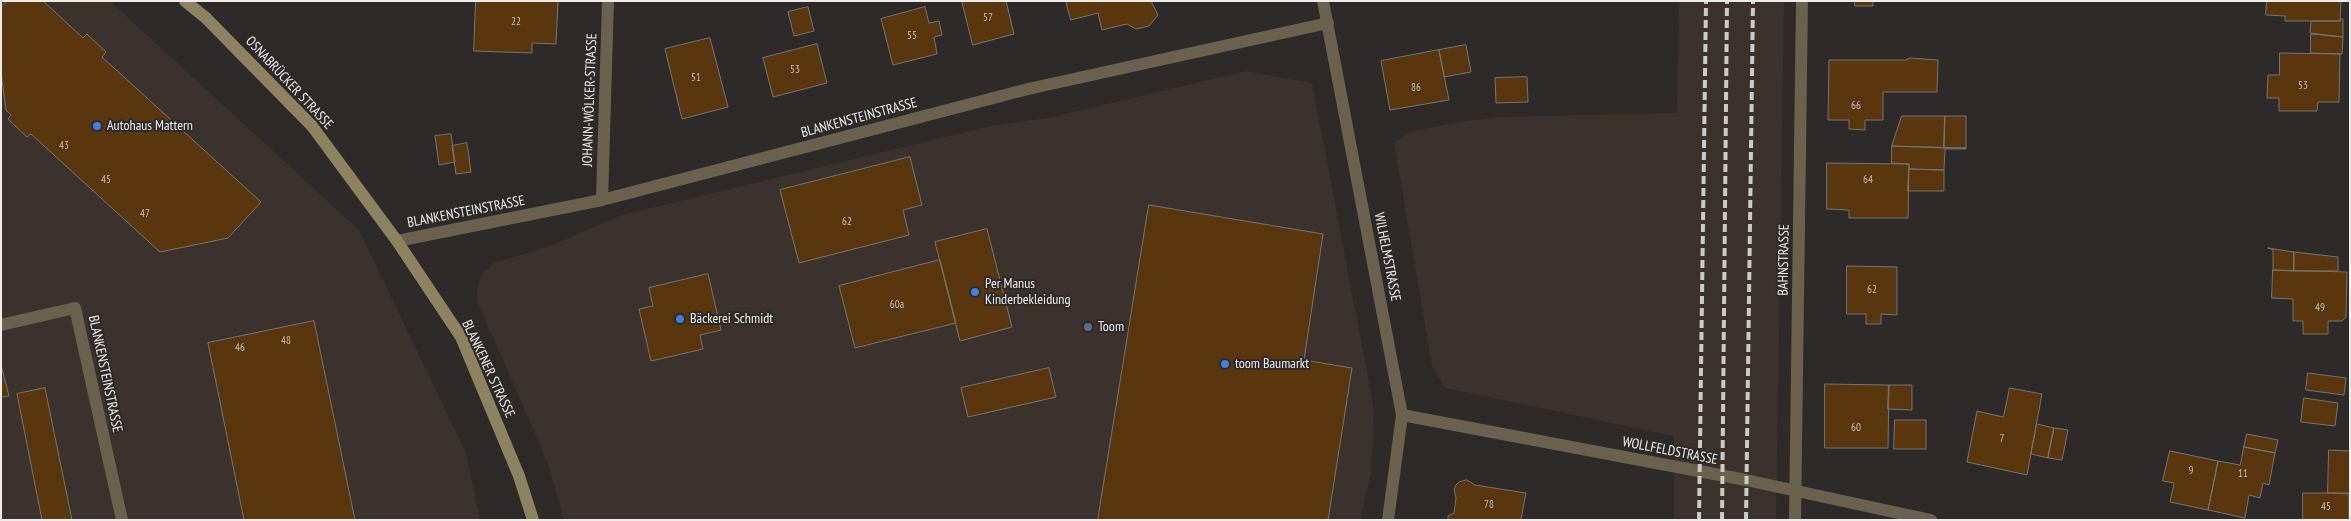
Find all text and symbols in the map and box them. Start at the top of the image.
house number: 57 [983,11,993,25]
house number: 22 [511,15,521,29]
house number: 55 [907,29,917,43]
street label: OSNABRÜCKER STRASSE [242,33,336,133]
street label: JOHANN-WÖLKER-STRASSE [579,33,601,167]
house number: 53 [790,63,800,77]
house number: 51 [691,71,701,85]
house number: 53 [2298,79,2308,93]
house number: 86 [1411,81,1421,95]
street label: BLANKENSTEINSTRASSE [799,94,919,142]
house number: 66 [1851,99,1861,113]
place label: Autohaus Mattern [107,118,193,134]
marker: Autohaus Mattern [91,120,103,132]
house number: 43 [59,139,69,153]
house number: 45 [101,173,111,187]
house number: 64 [1863,173,1873,187]
street label: BLANKENSTEINSTRASSE [406,192,526,232]
house number: 47 [140,207,150,221]
street label: WILHELMSTRASSE [1370,211,1404,303]
house number: 62 [842,215,852,229]
street label: BAHNSTRASSE [1775,224,1793,296]
place label: Per Manus Kinderbekleidung [985,276,1070,308]
house number: 62 [1867,283,1877,297]
marker: Per Manus Kinderbekleidung [969,286,981,298]
house number: 60a [890,298,904,312]
house number: 49 [2315,301,2325,315]
place label: Bäckerei Schmidt [690,311,773,327]
marker: Bäckerei Schmidt [674,313,686,325]
street label: BLANKENSTEINSTRASSE [84,314,126,434]
street label: BLANKENER STRASSE [458,317,518,421]
place label: Toom [1098,319,1124,335]
marker: Toom [1082,321,1094,333]
house number: 48 [281,334,291,348]
house number: 46 [235,341,245,355]
place label: toom Baumarkt [1235,356,1309,372]
marker: toom Baumarkt [1219,358,1231,370]
house number: 60 [1851,421,1861,435]
house number: 7 [2000,432,2004,446]
street label: WOLLFELDSTRASSE [1621,434,1719,468]
house number: 9 [2189,464,2193,478]
house number: 11 [2238,467,2248,481]
house number: 78 [1484,498,1494,512]
house number: 45 [2321,500,2331,514]

